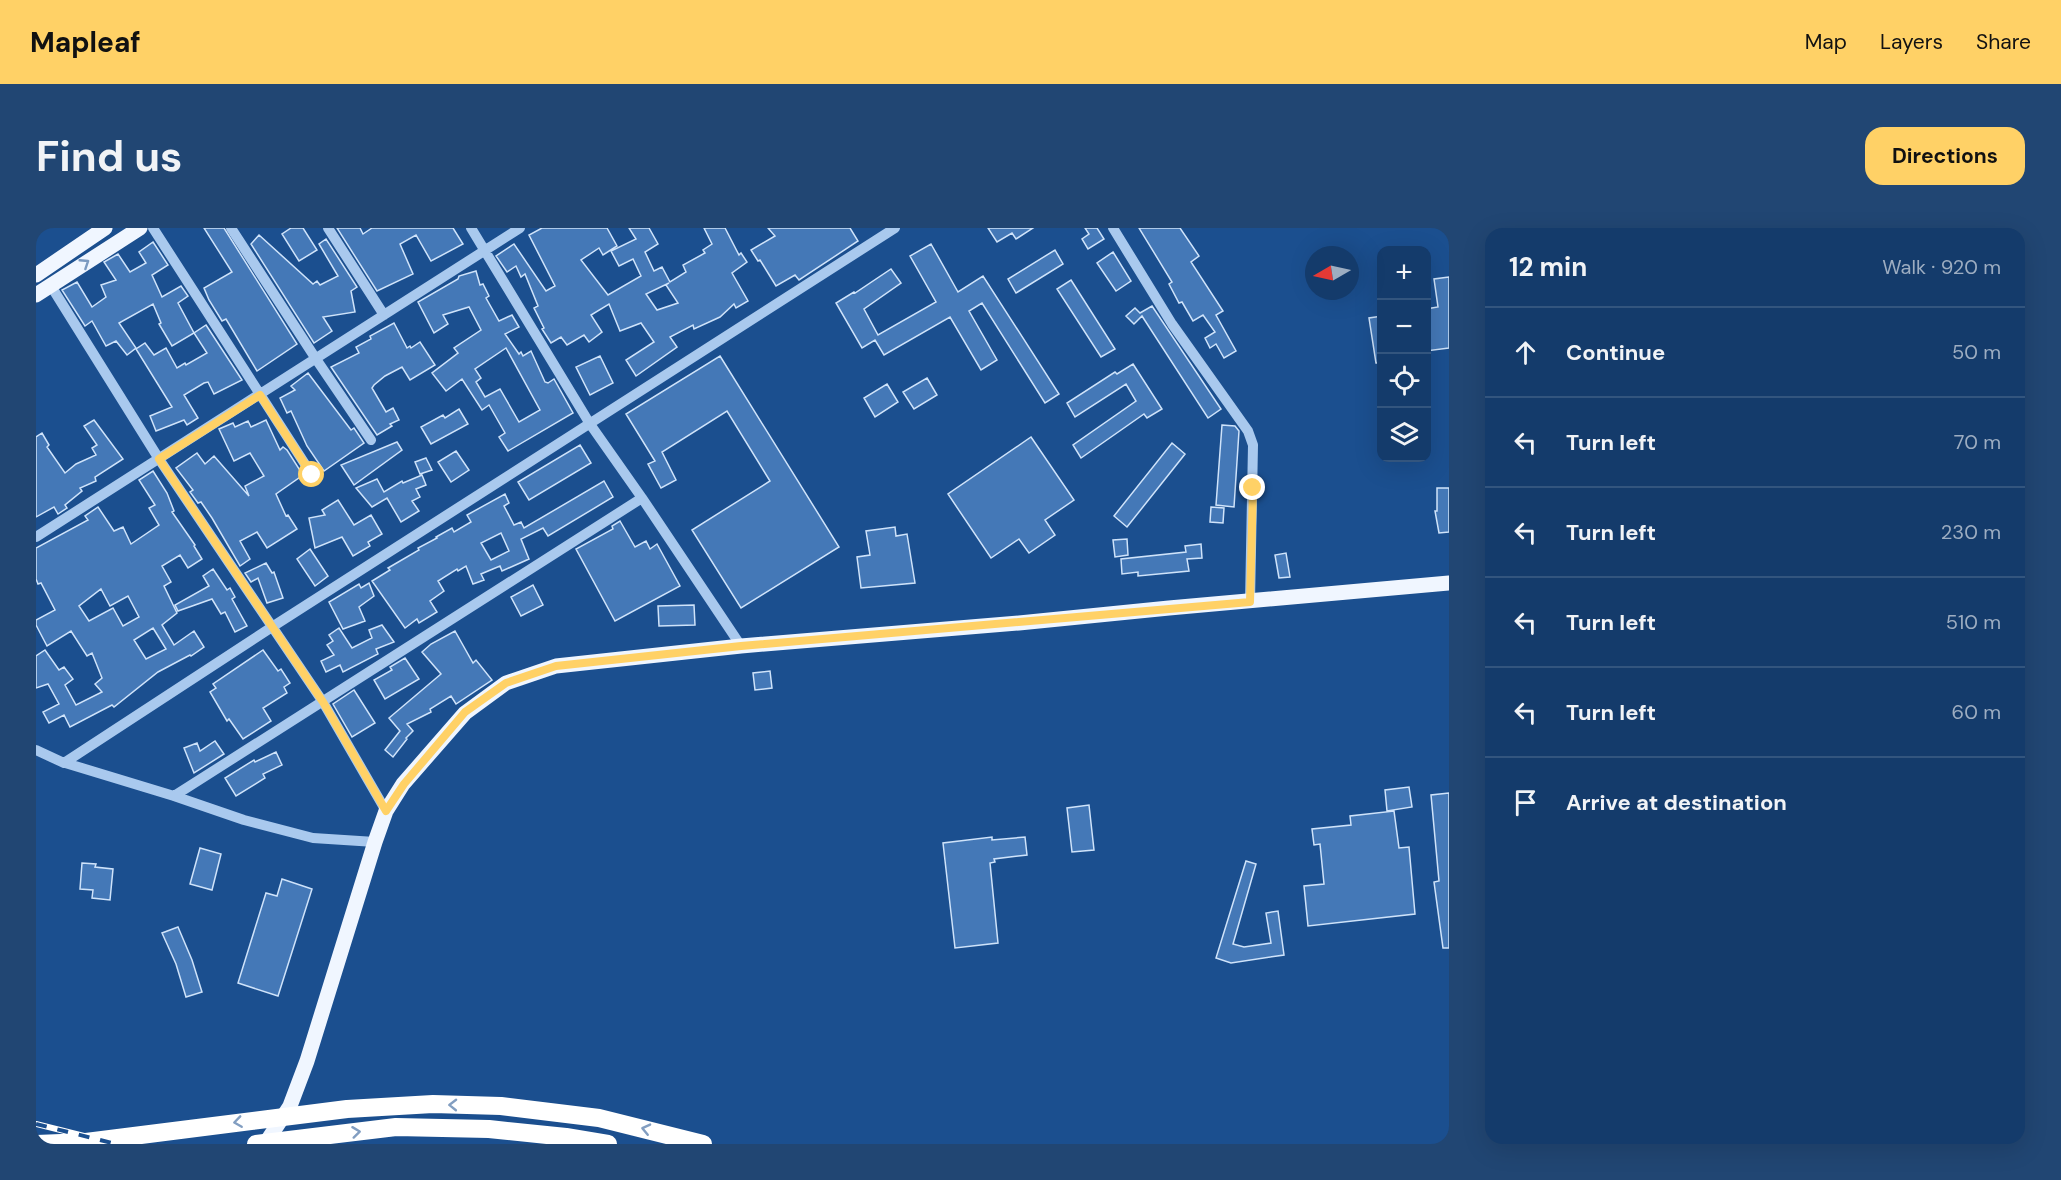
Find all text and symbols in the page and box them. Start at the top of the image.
text: Mapleaf [30,24,141,61]
text: Map [1805,28,1847,56]
text: Layers [1880,28,1943,56]
text: Share [1976,28,2031,56]
button: Directions [1865,127,2025,185]
text: Find us [36,129,182,184]
north arrow [1305,246,1359,300]
map controls [1377,246,1431,462]
button: + [1377,246,1431,300]
text: 12 min [1509,250,1587,284]
text: Walk · 920 m [1882,254,2001,280]
one-way arrow [79,259,89,271]
button: − [1377,300,1431,354]
icon: ahead [1509,336,1542,369]
text: Continue [1566,338,1665,367]
text: 50 m [1952,339,2001,365]
button: locate [1377,354,1431,408]
button: layers [1377,408,1431,462]
icon: left [1509,426,1542,459]
text: Turn left [1566,428,1656,457]
text: 70 m [1954,429,2001,455]
route start [298,461,324,487]
route end [1239,474,1265,500]
icon: left [1509,516,1542,549]
text: Turn left [1566,518,1656,547]
text: 230 m [1941,519,2001,545]
icon: left [1509,606,1542,639]
text: Turn left [1566,608,1656,637]
text: 510 m [1946,609,2001,635]
icon: left [1509,696,1542,729]
text: Turn left [1566,698,1656,727]
text: 60 m [1952,699,2001,725]
icon: arrive [1509,786,1542,819]
text: Arrive at destination [1566,788,1787,817]
one-way arrow [449,1099,458,1111]
one-way arrow [234,1115,243,1127]
one-way arrow [641,1124,651,1137]
one-way arrow [351,1126,360,1139]

